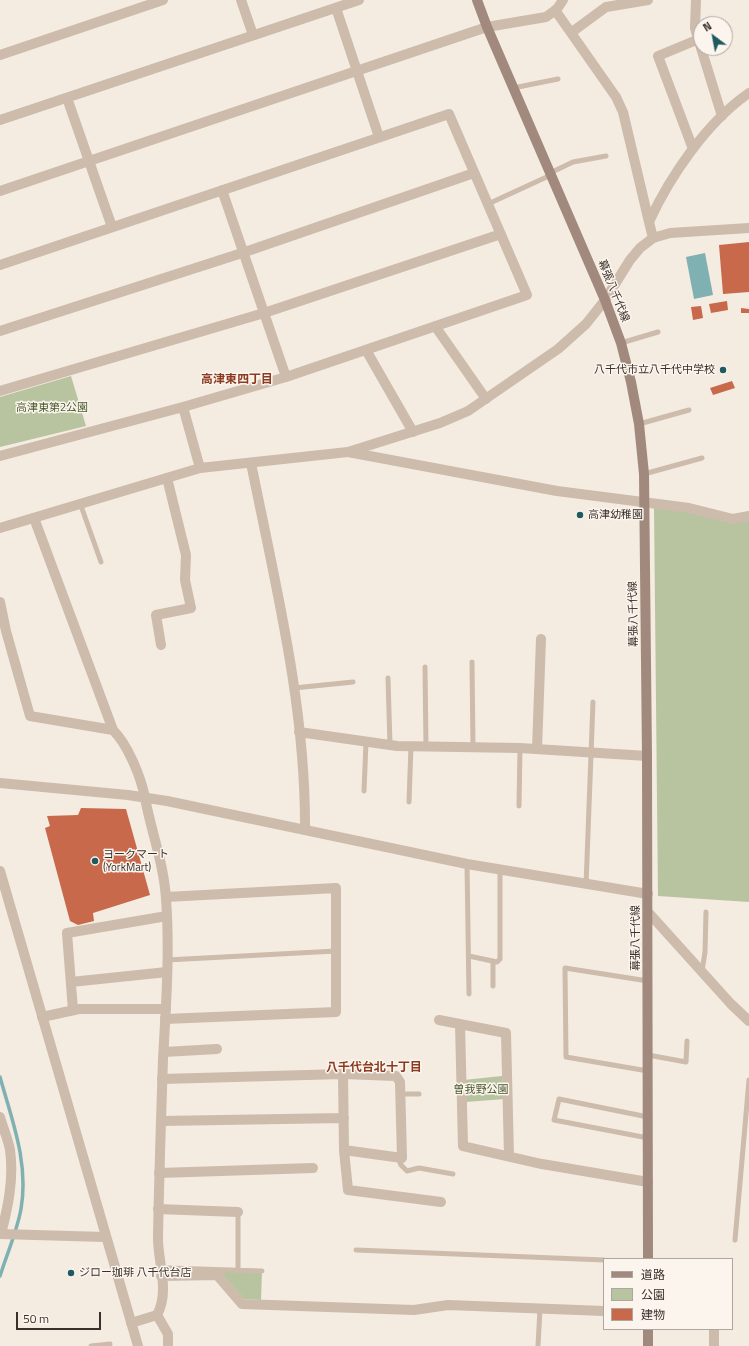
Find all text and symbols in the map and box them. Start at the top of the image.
north arrow [693,16,733,56]
text: N [700,18,715,35]
street label: 幕張八千代線 [595,258,631,324]
place label: 八千代市立八千代中学校 [594,363,715,377]
marker: 八千代市立八千代中学校 [718,365,728,375]
district label: 高津東四丁目 [201,373,273,387]
park label: 高津東第2公園 [16,401,88,415]
place label: 高津幼稚園 [588,508,643,522]
marker: 高津幼稚園 [575,510,585,520]
street label: 幕張八千代線 [627,581,641,647]
place label: ヨークマート (YorkMart) [103,848,169,874]
marker: ヨークマート (YorkMart) [90,856,100,866]
street label: 幕張八千代線 [629,905,643,971]
district label: 八千代台北十丁目 [326,1061,422,1075]
park label: 曽我野公園 [454,1083,508,1097]
legend [603,1258,733,1330]
text: 道路 [641,1265,665,1284]
place label: ジロー珈琲 八千代台店 [79,1266,191,1280]
marker: ジロー珈琲 八千代台店 [66,1268,76,1278]
text: 公園 [641,1285,665,1304]
scale bar [18,1304,103,1330]
text: 建物 [641,1305,665,1324]
text: 50 m [23,1309,49,1328]

